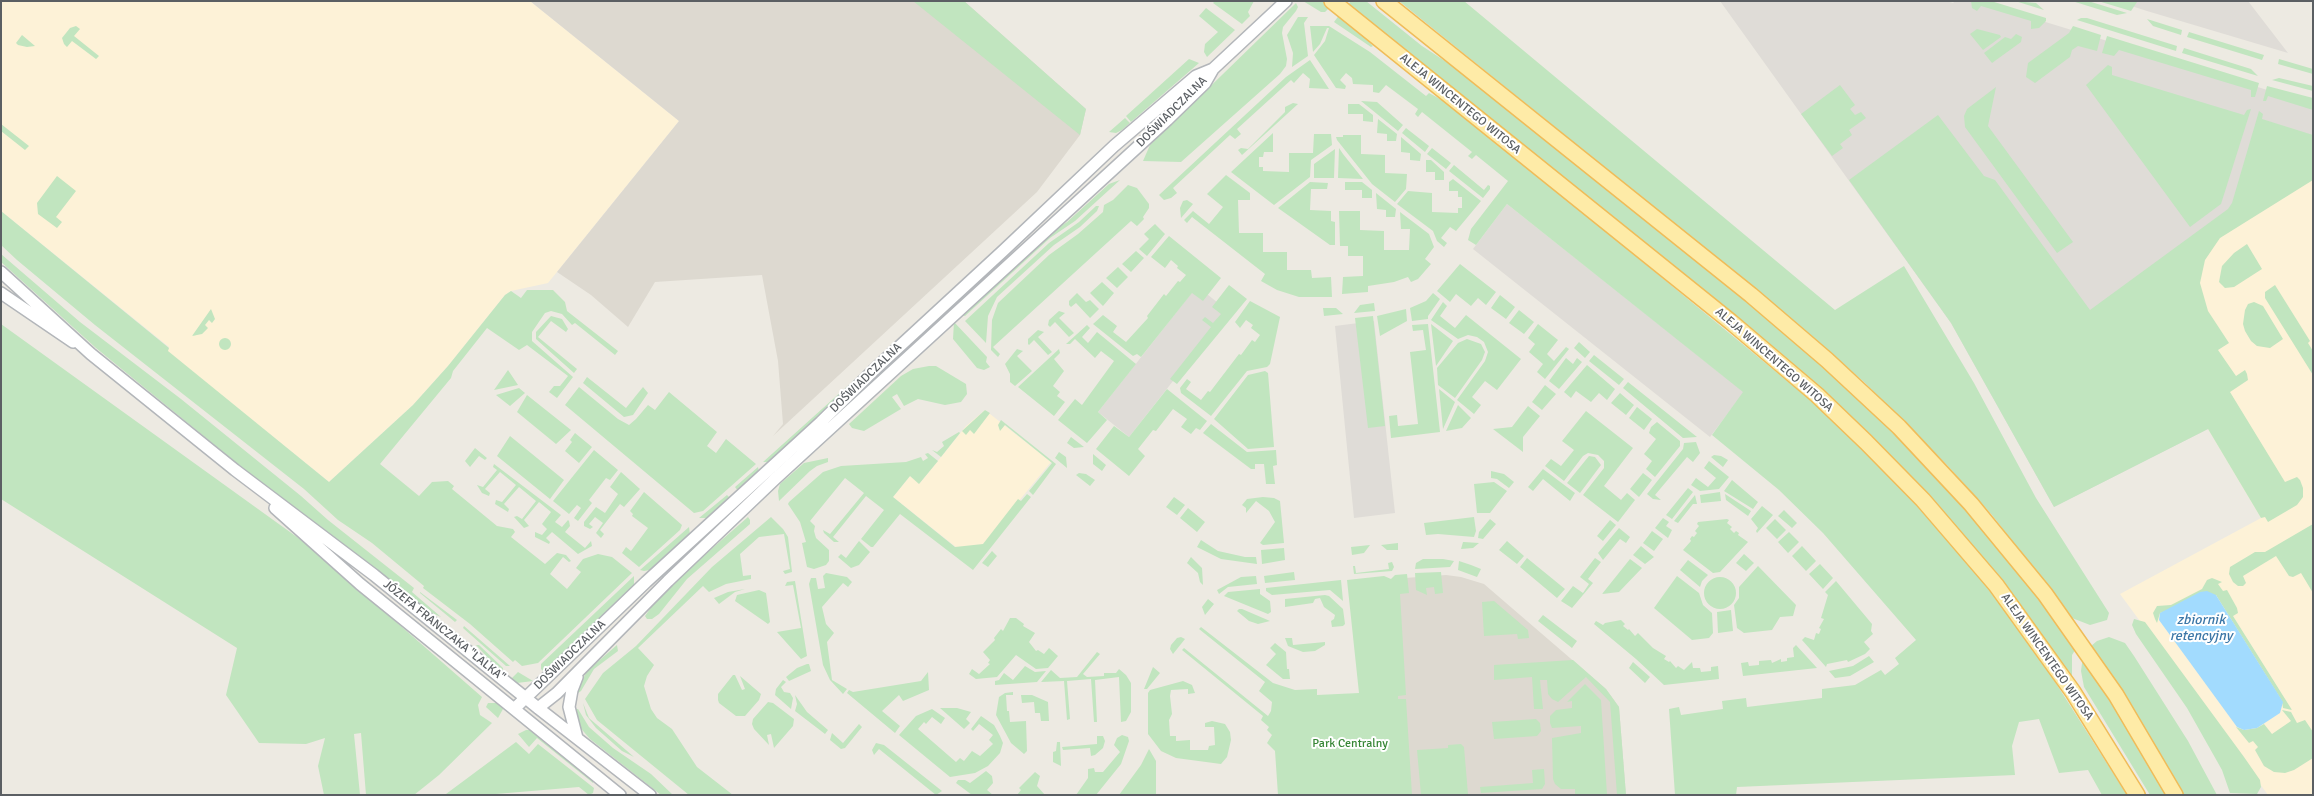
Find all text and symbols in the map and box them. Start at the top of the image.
street label: ALEJA WINCENTEGO WITOSA [1397,51,1523,157]
street label: DOŚWIADCZALNA [1134,74,1210,150]
street label: ALEJA WINCENTEGO WITOSA [1712,305,1836,415]
street label: DOŚWIADCZALNA [827,340,905,416]
street label: JÓZEFA FRANCZAKA "LALKA" [380,577,508,685]
street label: ALEJA WINCENTEGO WITOSA [1998,591,2096,723]
water label: zbiornik retencyjny [2170,612,2232,644]
street label: DOŚWIADCZALNA [531,617,609,693]
park label: Park Centralny [1312,737,1388,751]

